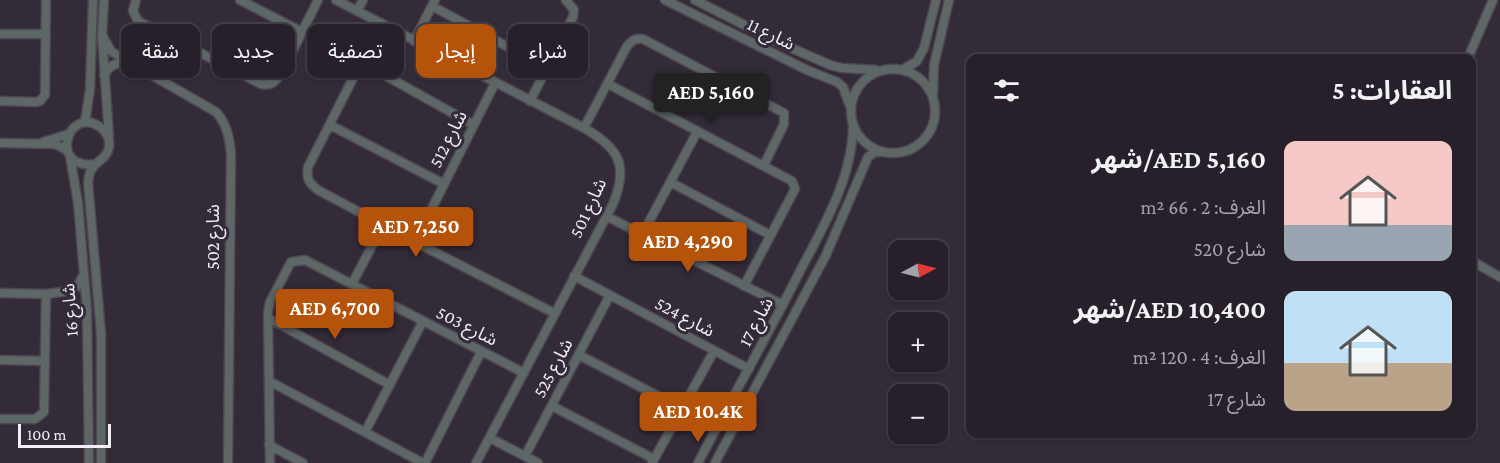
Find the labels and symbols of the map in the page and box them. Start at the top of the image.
street label: شارع 11 [742,14,798,58]
pin: AED 5,160 [642,73,780,124]
street label: شارع 512 [425,107,474,173]
street label: شارع 501 [566,175,614,243]
street label: شارع 502 [203,204,227,270]
pin: AED 7,250 [347,207,485,258]
pin: AED 4,290 [619,222,757,273]
north arrow [888,240,948,300]
street label: شارع 16 [58,282,86,337]
pin: AED 6,700 [266,289,404,340]
street label: شارع 524 [650,293,718,344]
street label: شارع 17 [735,294,781,352]
street label: شارع 503 [431,302,501,353]
street label: شارع 525 [529,335,580,403]
pin: AED 10.4K [629,392,767,443]
scale bar [18,421,111,448]

